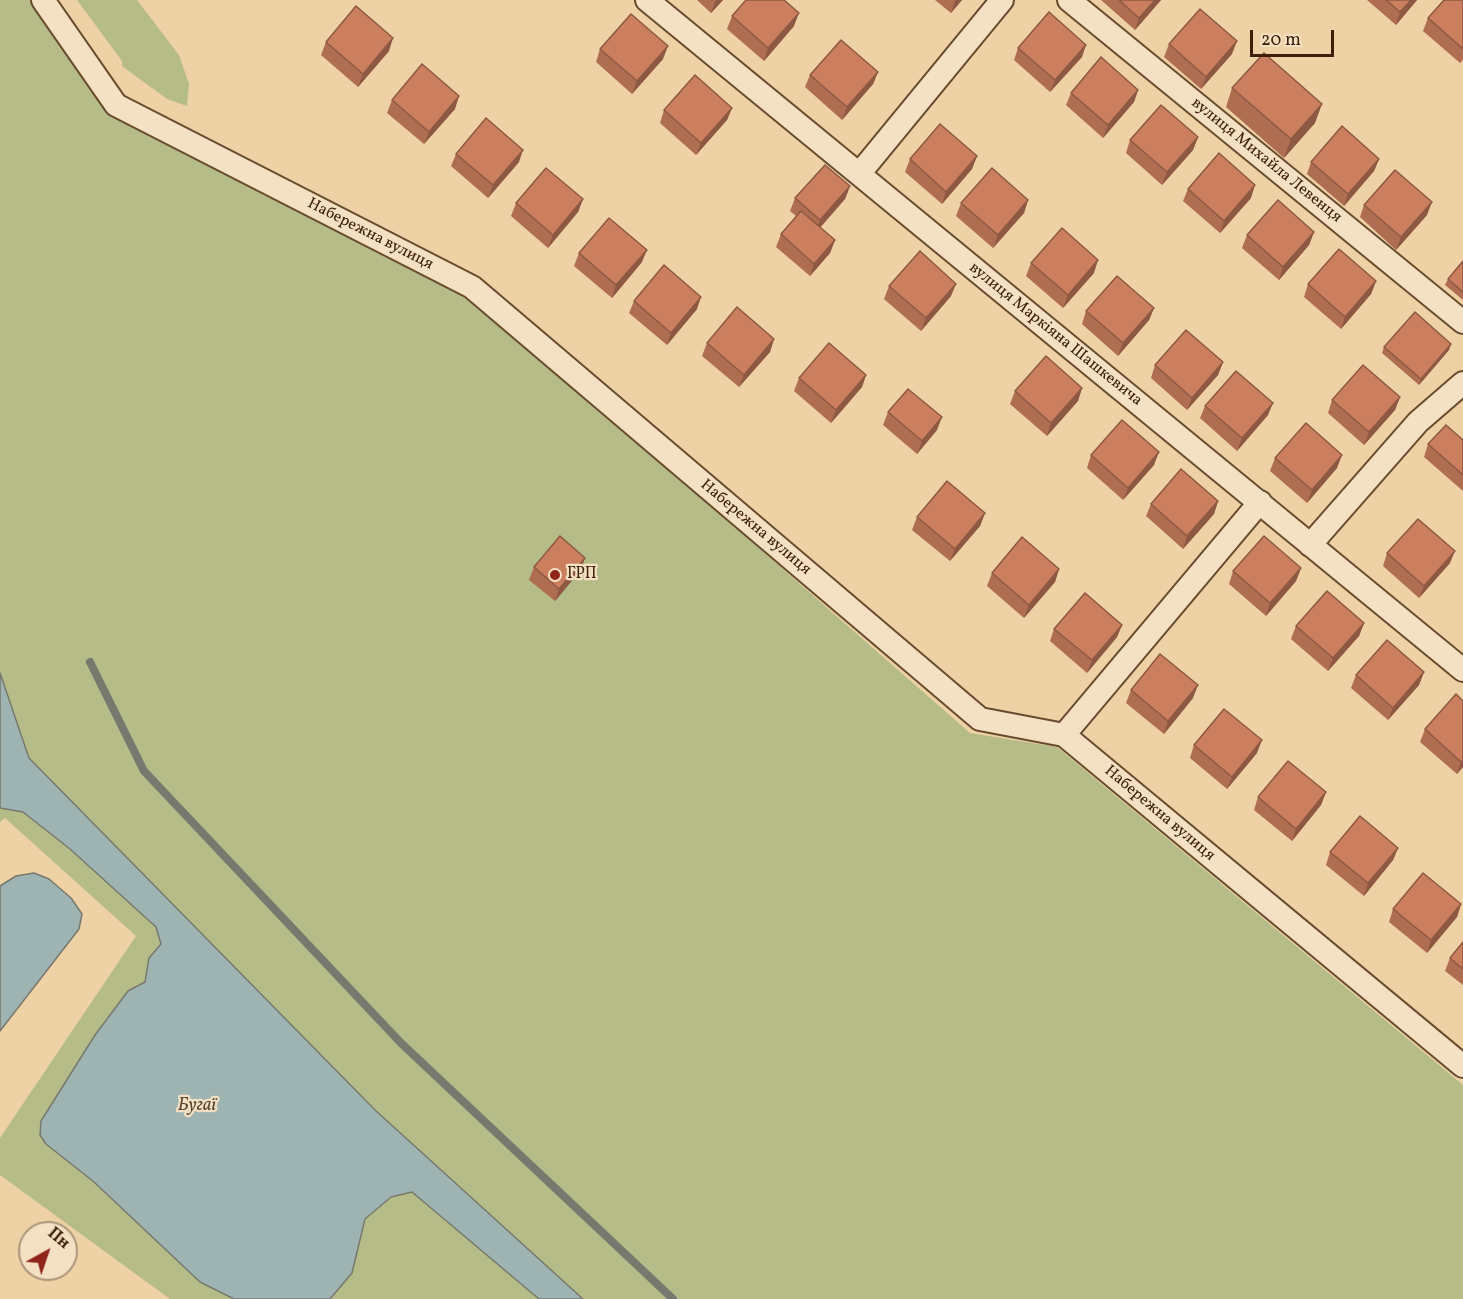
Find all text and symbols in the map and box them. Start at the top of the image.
scale bar [1253,18,1337,56]
text: 20 m [1261,28,1301,53]
street label: вулиця Михайла Левенця [1187,94,1345,228]
street label: Набережна вулиця [304,195,436,275]
street label: вулиця Маркіяна Шашкевича [964,259,1146,411]
street label: Набережна вулиця [696,476,814,580]
place label: ГРП [567,565,597,585]
marker: ГРП [548,568,562,582]
street label: Набережна вулиця [1100,762,1218,866]
water label: Бугаї [178,1096,216,1118]
north arrow [18,1221,78,1281]
text: Пн [43,1223,74,1254]

